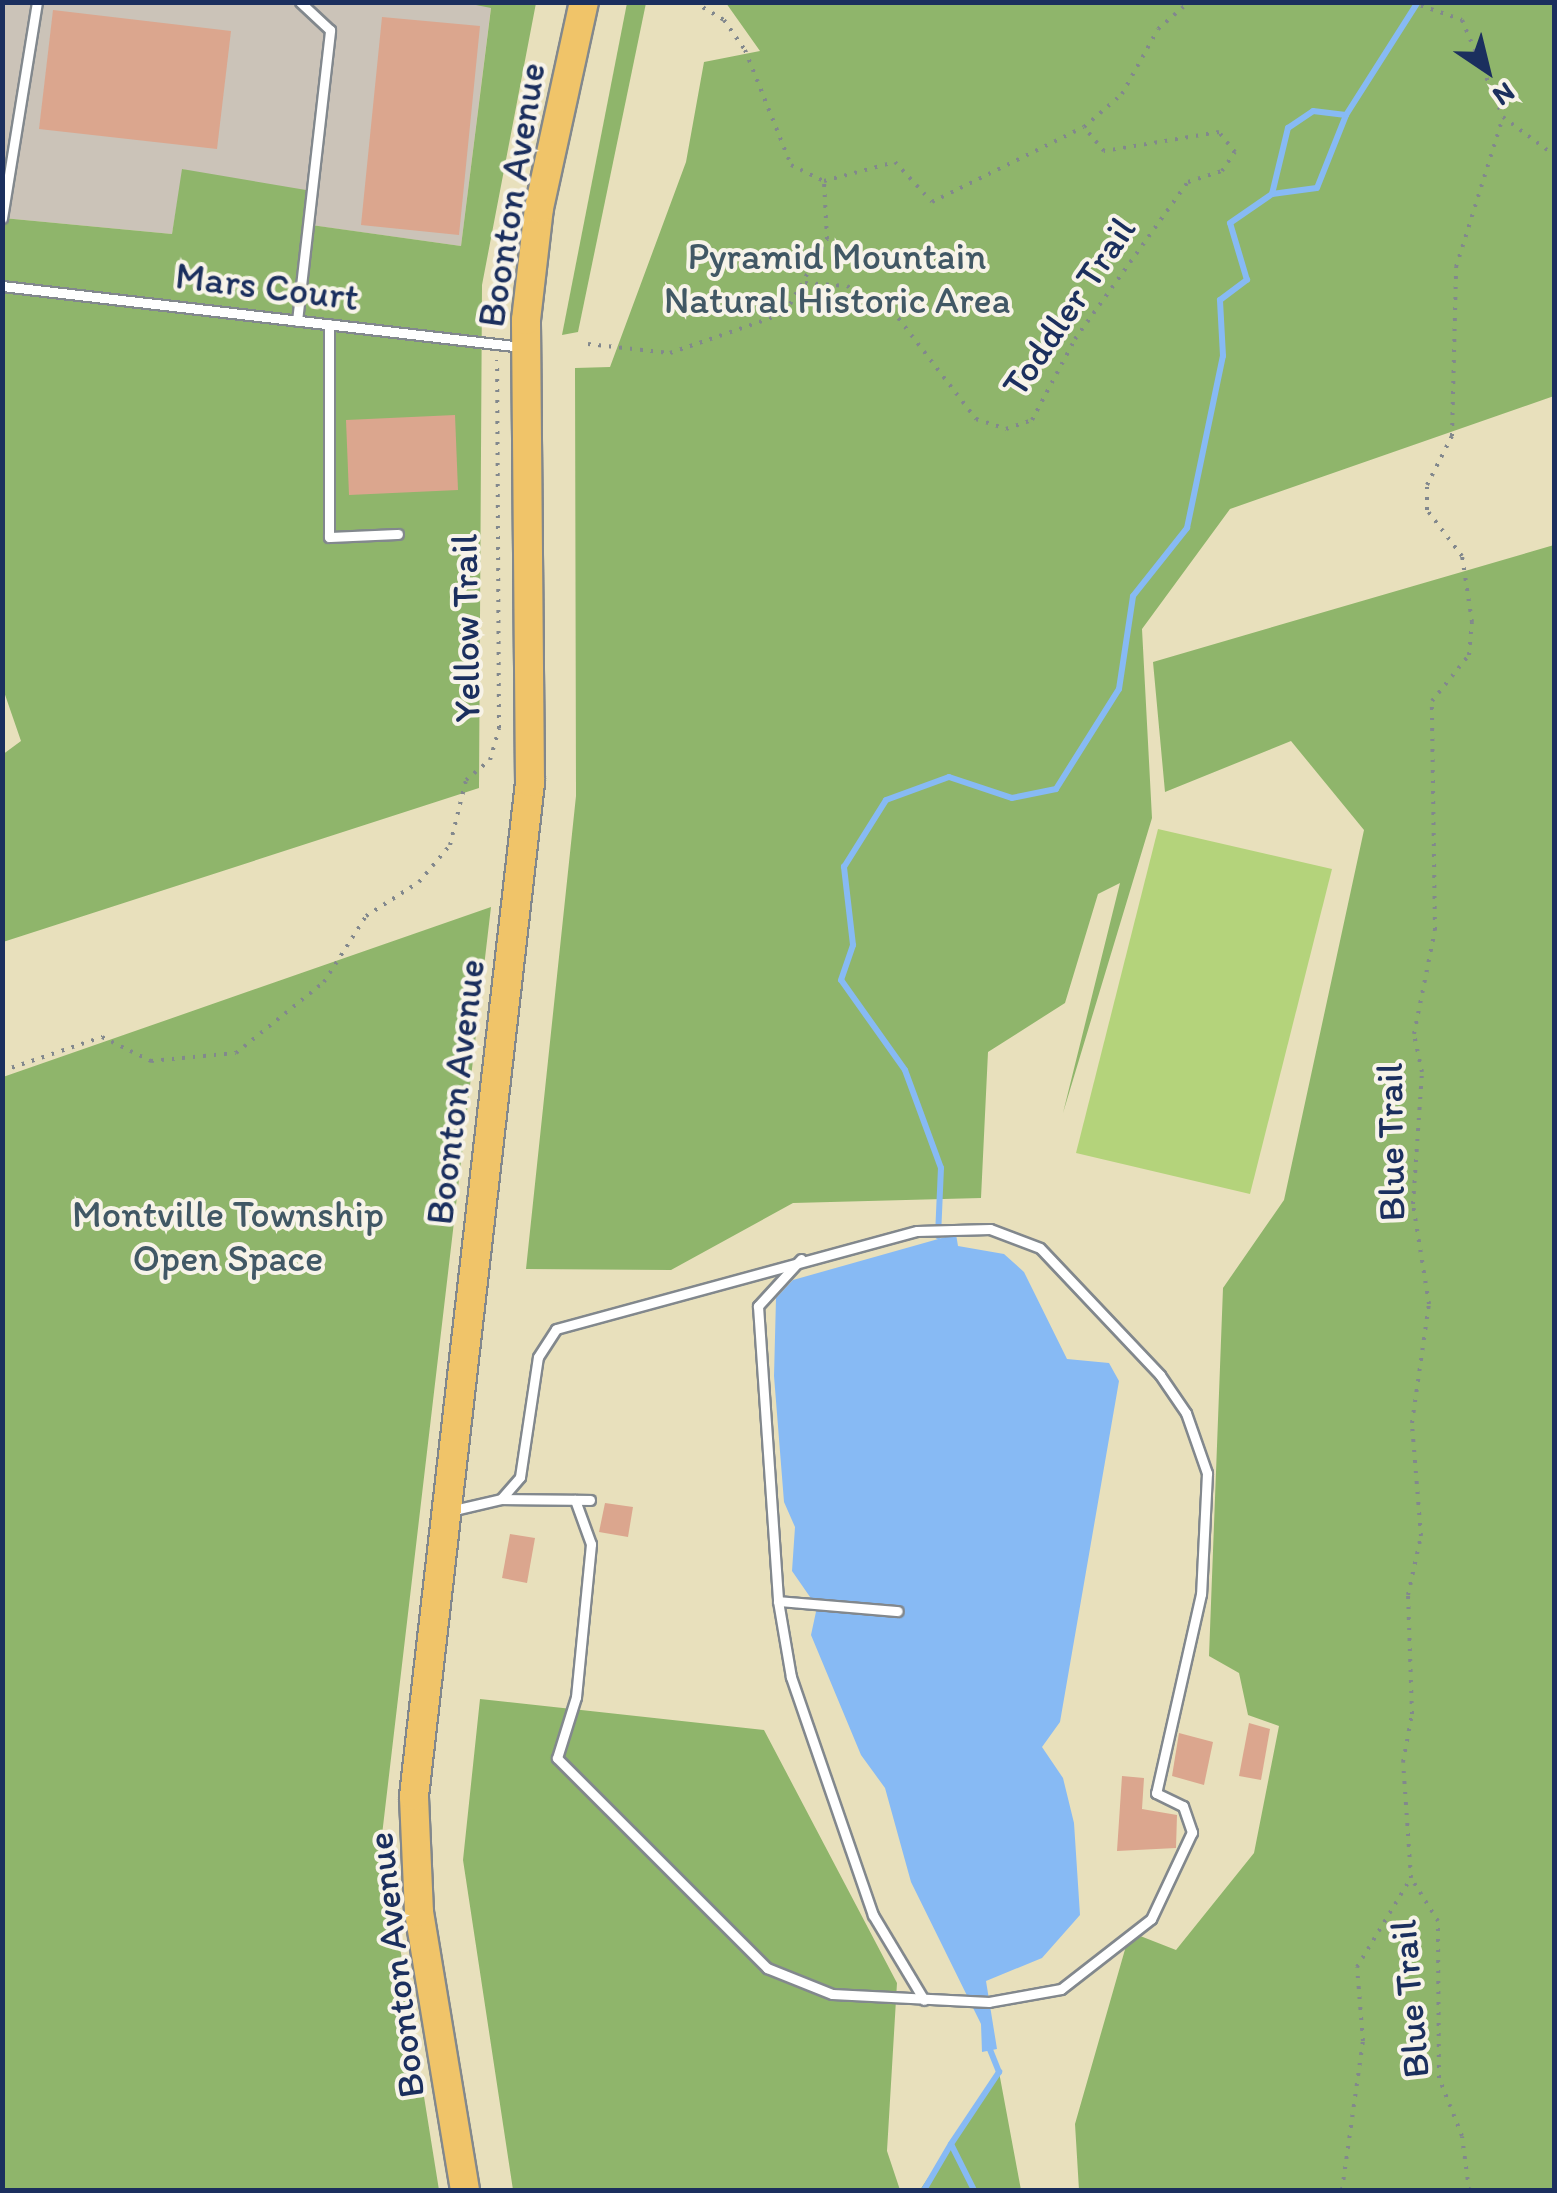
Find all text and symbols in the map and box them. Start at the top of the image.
north arrow [1437,20,1537,120]
street label: Boonton Avenue [469,59,555,331]
text: N [1487,75,1522,114]
street label: Toddler Trail [993,209,1145,405]
park label: Pyramid Mountain Natural Historic Area [663,234,1011,323]
street label: Mars Court [173,253,361,321]
street label: Yellow Trail [442,533,490,723]
street label: Boonton Avenue [417,957,495,1227]
street label: Blue Trail [1367,1063,1415,1221]
park label: Montville Township Open Space [73,1192,383,1282]
street label: Boonton Avenue [357,1830,435,2100]
street label: Blue Trail [1380,1919,1440,2079]

